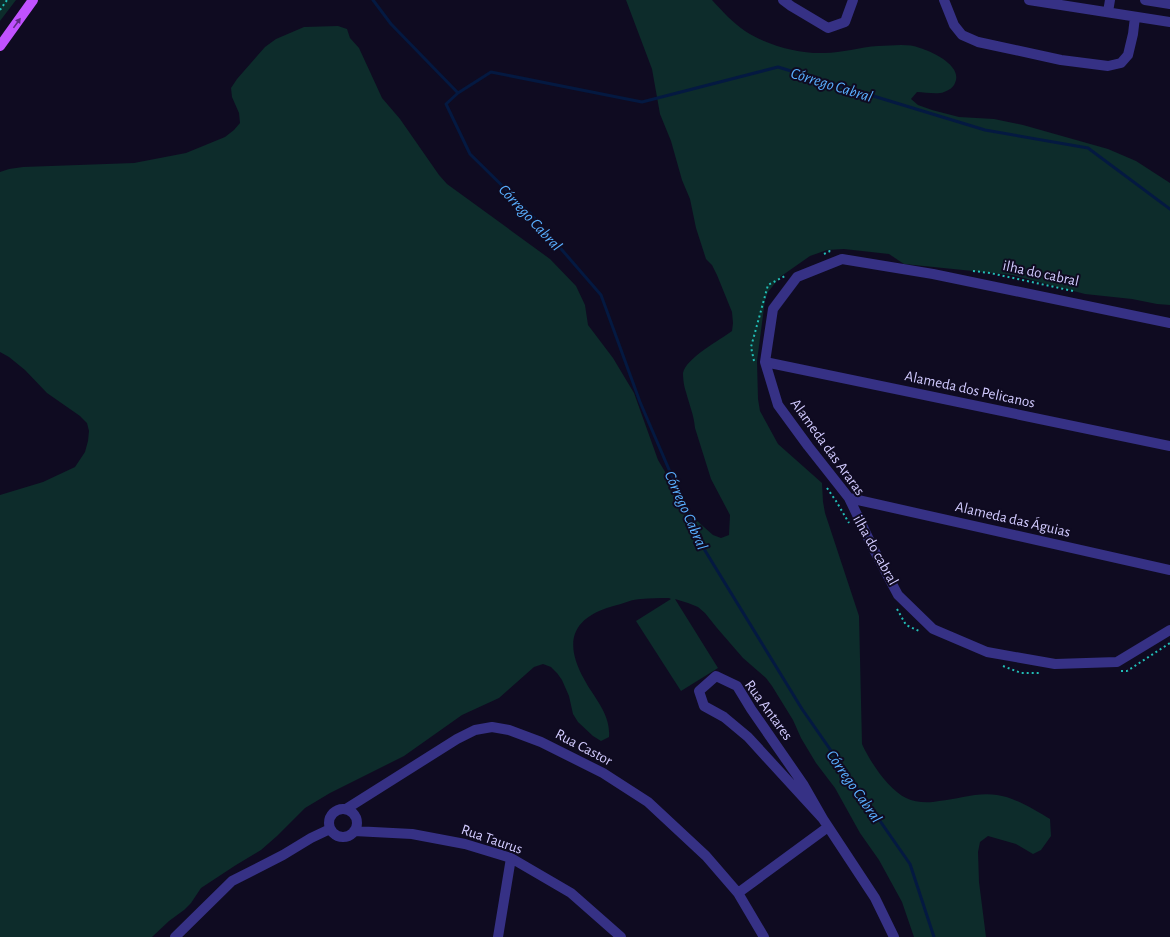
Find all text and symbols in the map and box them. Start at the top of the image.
one-way arrow [13,18,21,28]
water label: Córrego Cabral [789,65,875,105]
water label: Córrego Cabral [496,181,565,254]
street label: ilha do cabral [1001,258,1080,289]
street label: Alameda dos Pelicanos [903,368,1036,411]
street label: Alameda das Araras [788,396,868,498]
water label: Córrego Cabral [662,469,711,552]
street label: Alameda das Águias [954,497,1072,540]
street label: ilha do cabral [850,513,901,588]
street label: Rua Antares [742,677,795,743]
street label: Rua Castor [553,726,615,769]
water label: Córrego Cabral [823,747,885,826]
street label: Rua Taurus [459,822,524,857]

